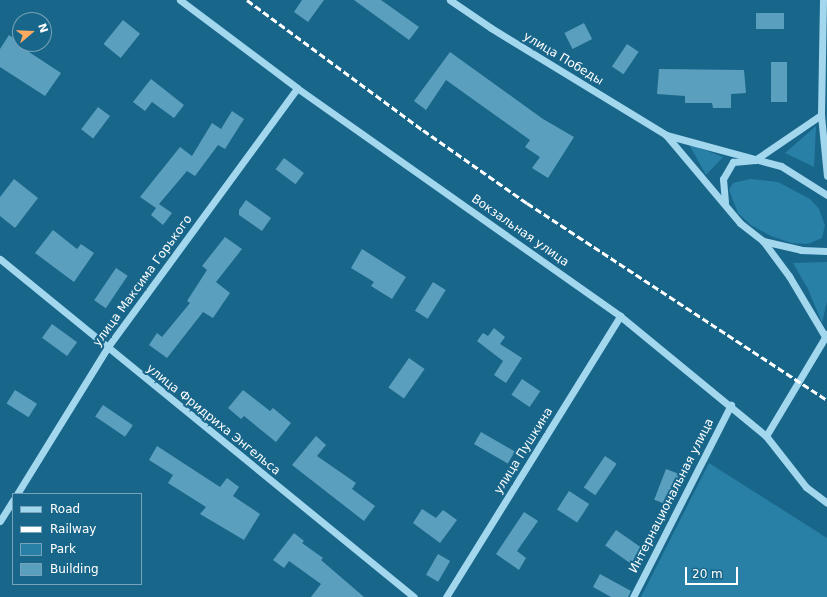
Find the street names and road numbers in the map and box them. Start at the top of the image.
street label: улица Победы [520,29,606,89]
street label: Вокзальная улица [469,192,571,270]
street label: улица Максима Горького [90,212,196,350]
street label: улица Фридриха Энгельса [143,361,283,479]
street label: улица Пушкина [492,405,556,497]
street label: Интернациональная улица [627,416,717,576]

